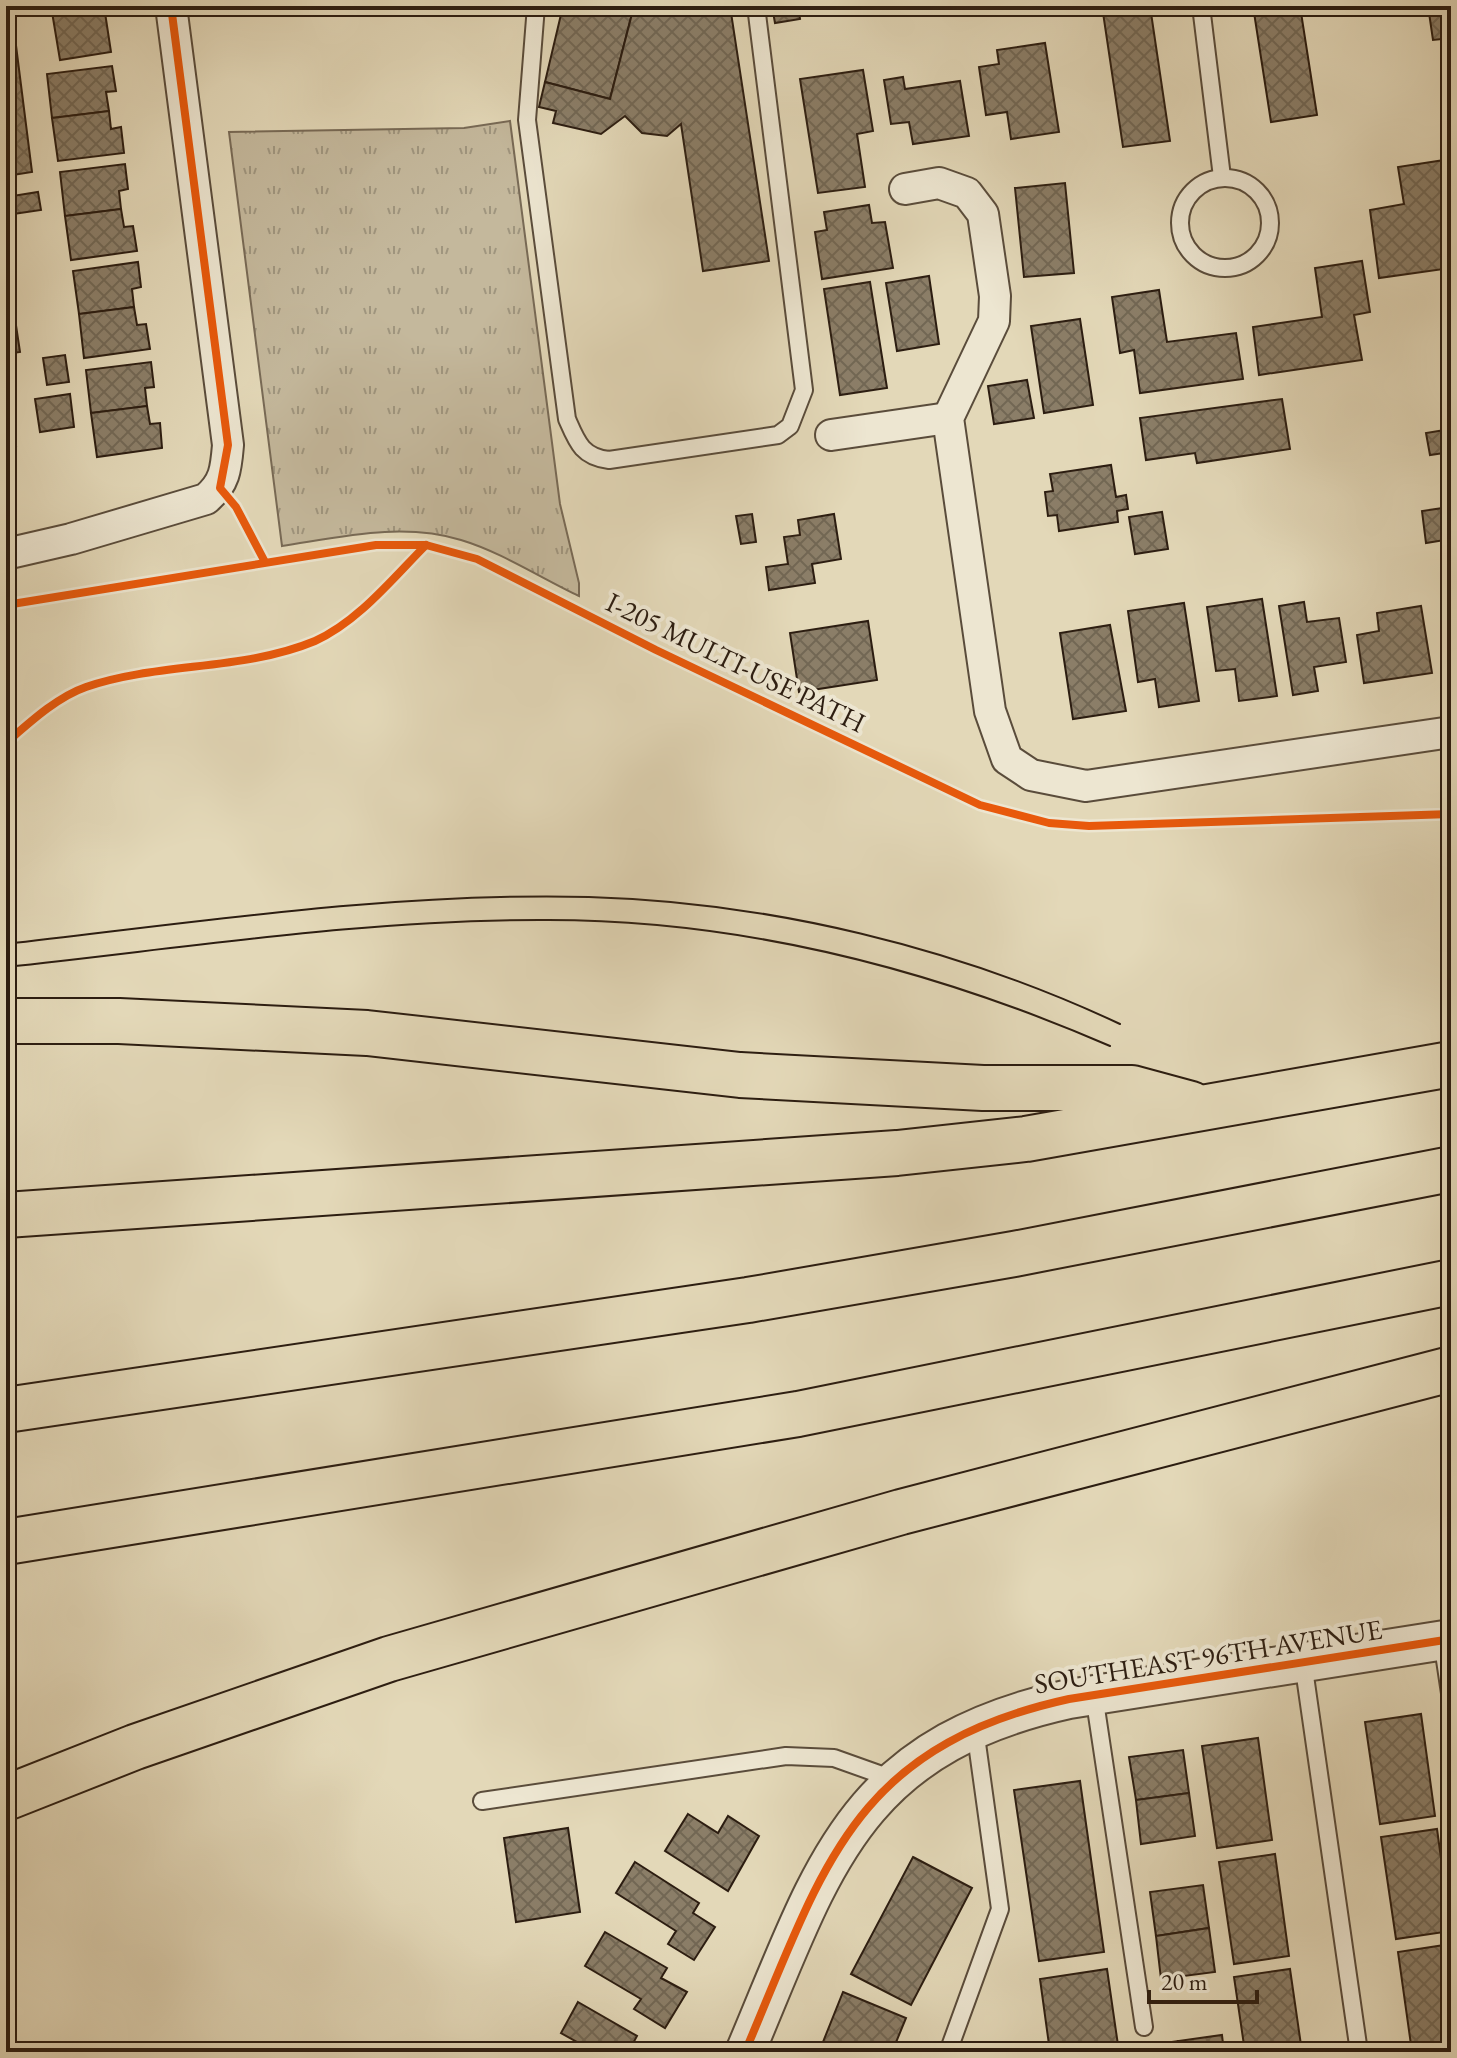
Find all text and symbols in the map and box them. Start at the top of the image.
street label: I-205 MULTI-USE PATH [600,584,872,740]
street label: SOUTHEAST 96TH AVENUE [1032,1611,1385,1701]
scale bar [1149,1954,1257,2004]
text: 20 m [1161,1966,1208,1997]

